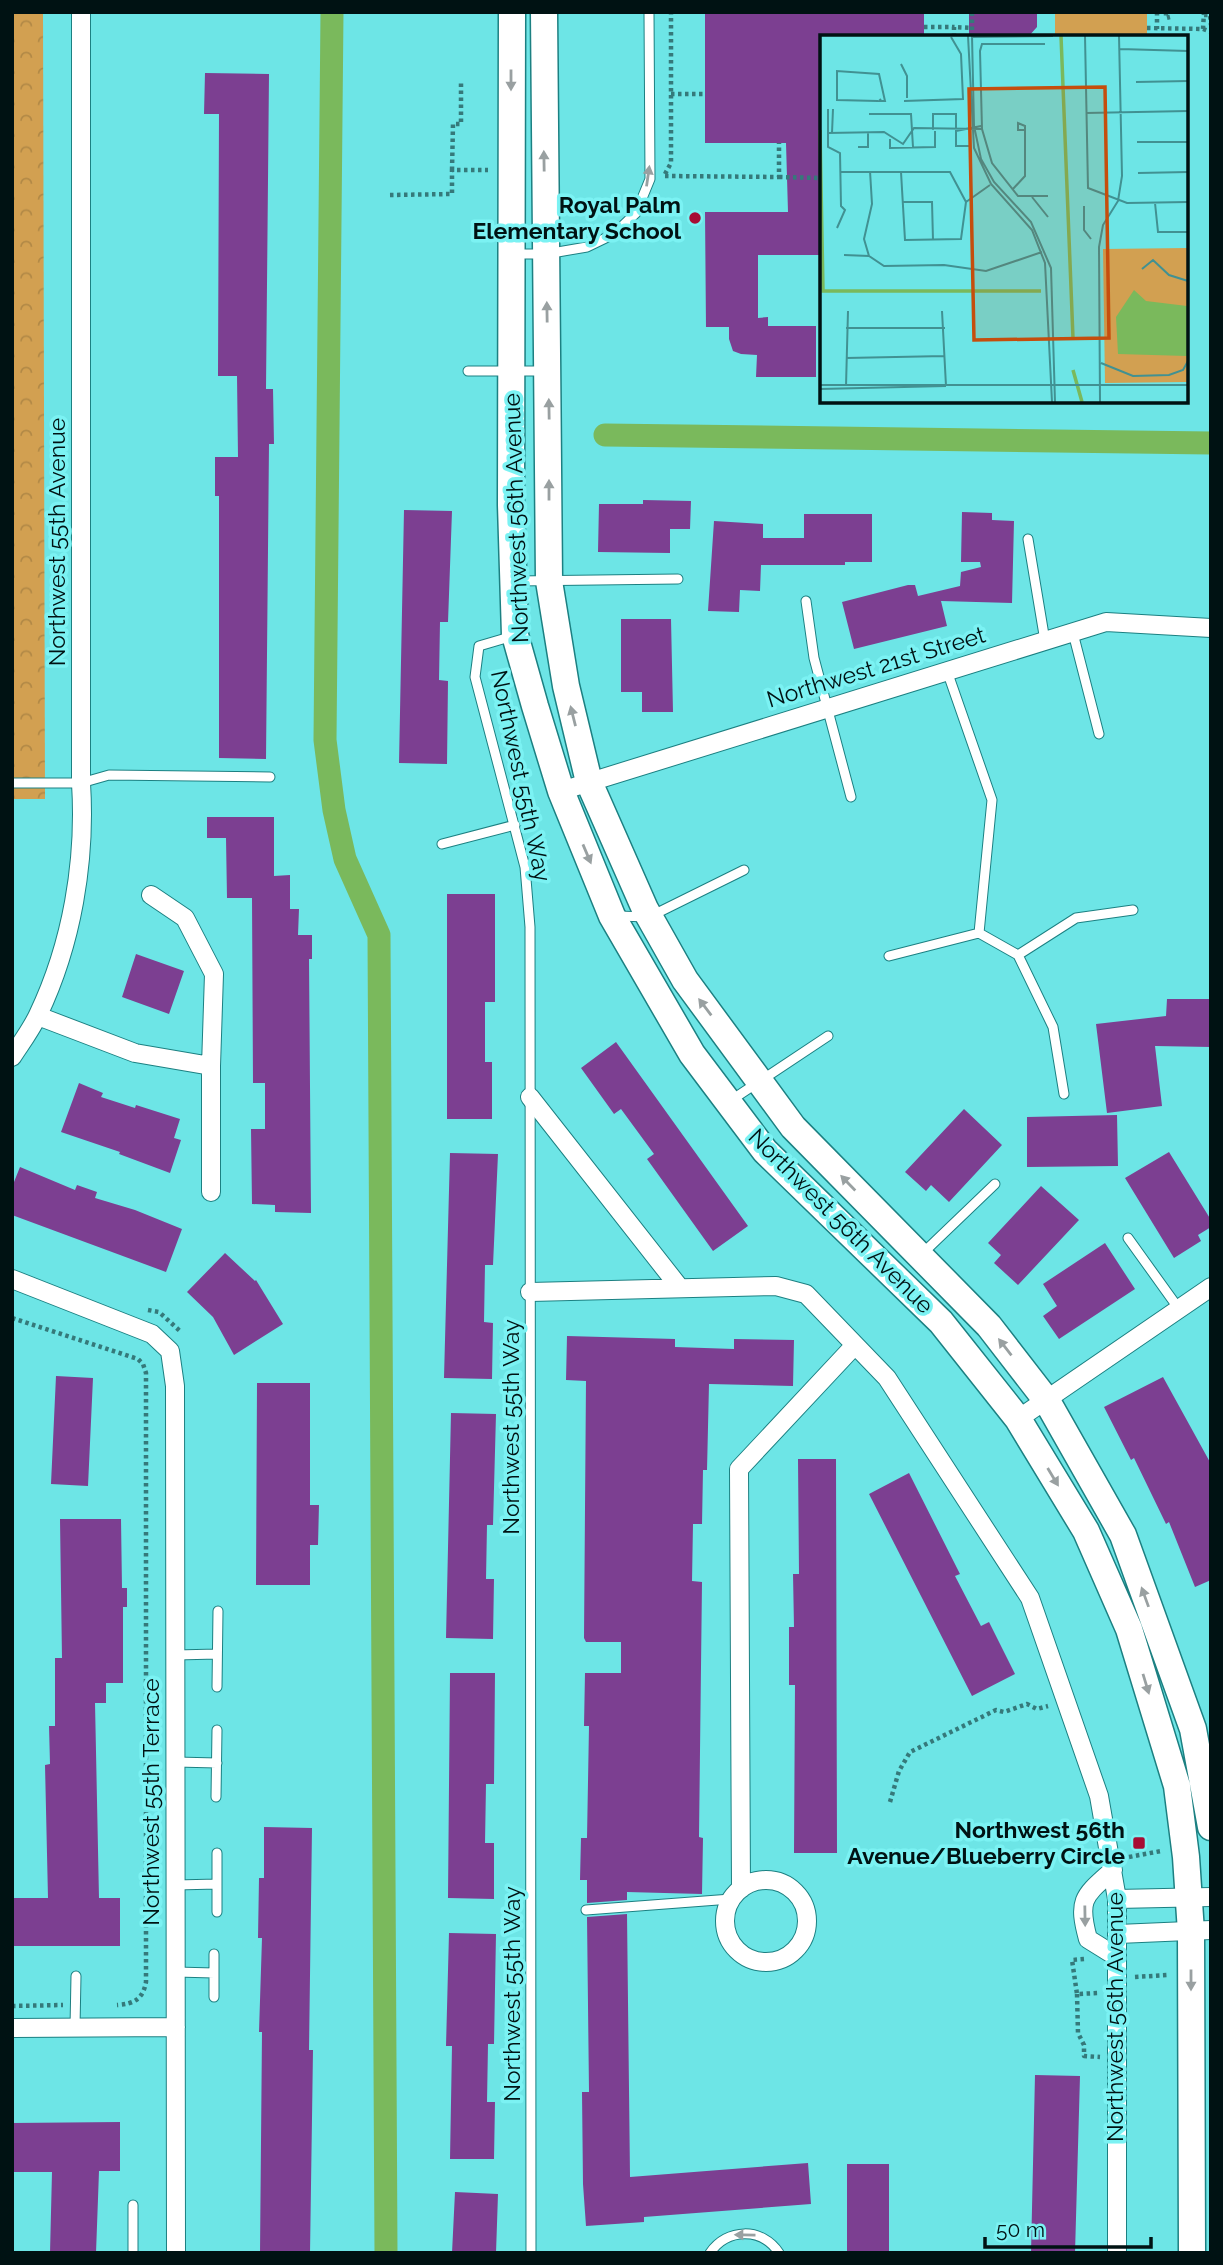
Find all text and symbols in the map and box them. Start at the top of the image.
inset map [820,35,1188,402]
one-way arrow [505,70,517,92]
one-way arrow [538,150,550,172]
one-way arrow [643,165,654,187]
place label: Royal Palm Elementary School [472,191,682,244]
marker: Royal Palm Elementary School [687,210,703,226]
one-way arrow [541,301,553,323]
street label: Northwest 56th Avenue [498,393,533,643]
one-way arrow [543,397,554,419]
street label: Northwest 55th Avenue [43,418,70,666]
one-way arrow [543,479,555,501]
street label: Northwest 21st Street [763,620,989,713]
street label: Northwest 55th Way [486,668,557,884]
one-way arrow [567,704,578,726]
one-way arrow [582,844,593,865]
one-way arrow [698,998,712,1016]
street label: Northwest 56th Avenue [743,1123,939,1319]
one-way arrow [840,1174,857,1191]
street label: Northwest 55th Way [497,1319,524,1535]
one-way arrow [999,1338,1013,1356]
one-way arrow [1047,1468,1060,1487]
one-way arrow [1140,1586,1151,1607]
one-way arrow [1141,1674,1151,1695]
street label: Northwest 55th Terrace [137,1678,164,1926]
place label: Northwest 56th Avenue/Blueberry Circle [847,1816,1125,1869]
marker: Northwest 56th Avenue/Blueberry Circle [1131,1835,1147,1851]
street label: Northwest 55th Way [498,1886,525,2102]
street label: Northwest 56th Avenue [1101,1892,1128,2142]
one-way arrow [1079,1905,1090,1927]
one-way arrow [1185,1969,1197,1991]
scale bar [985,2206,1151,2250]
text: 50 m [996,2217,1045,2242]
one-way arrow [734,2230,756,2241]

